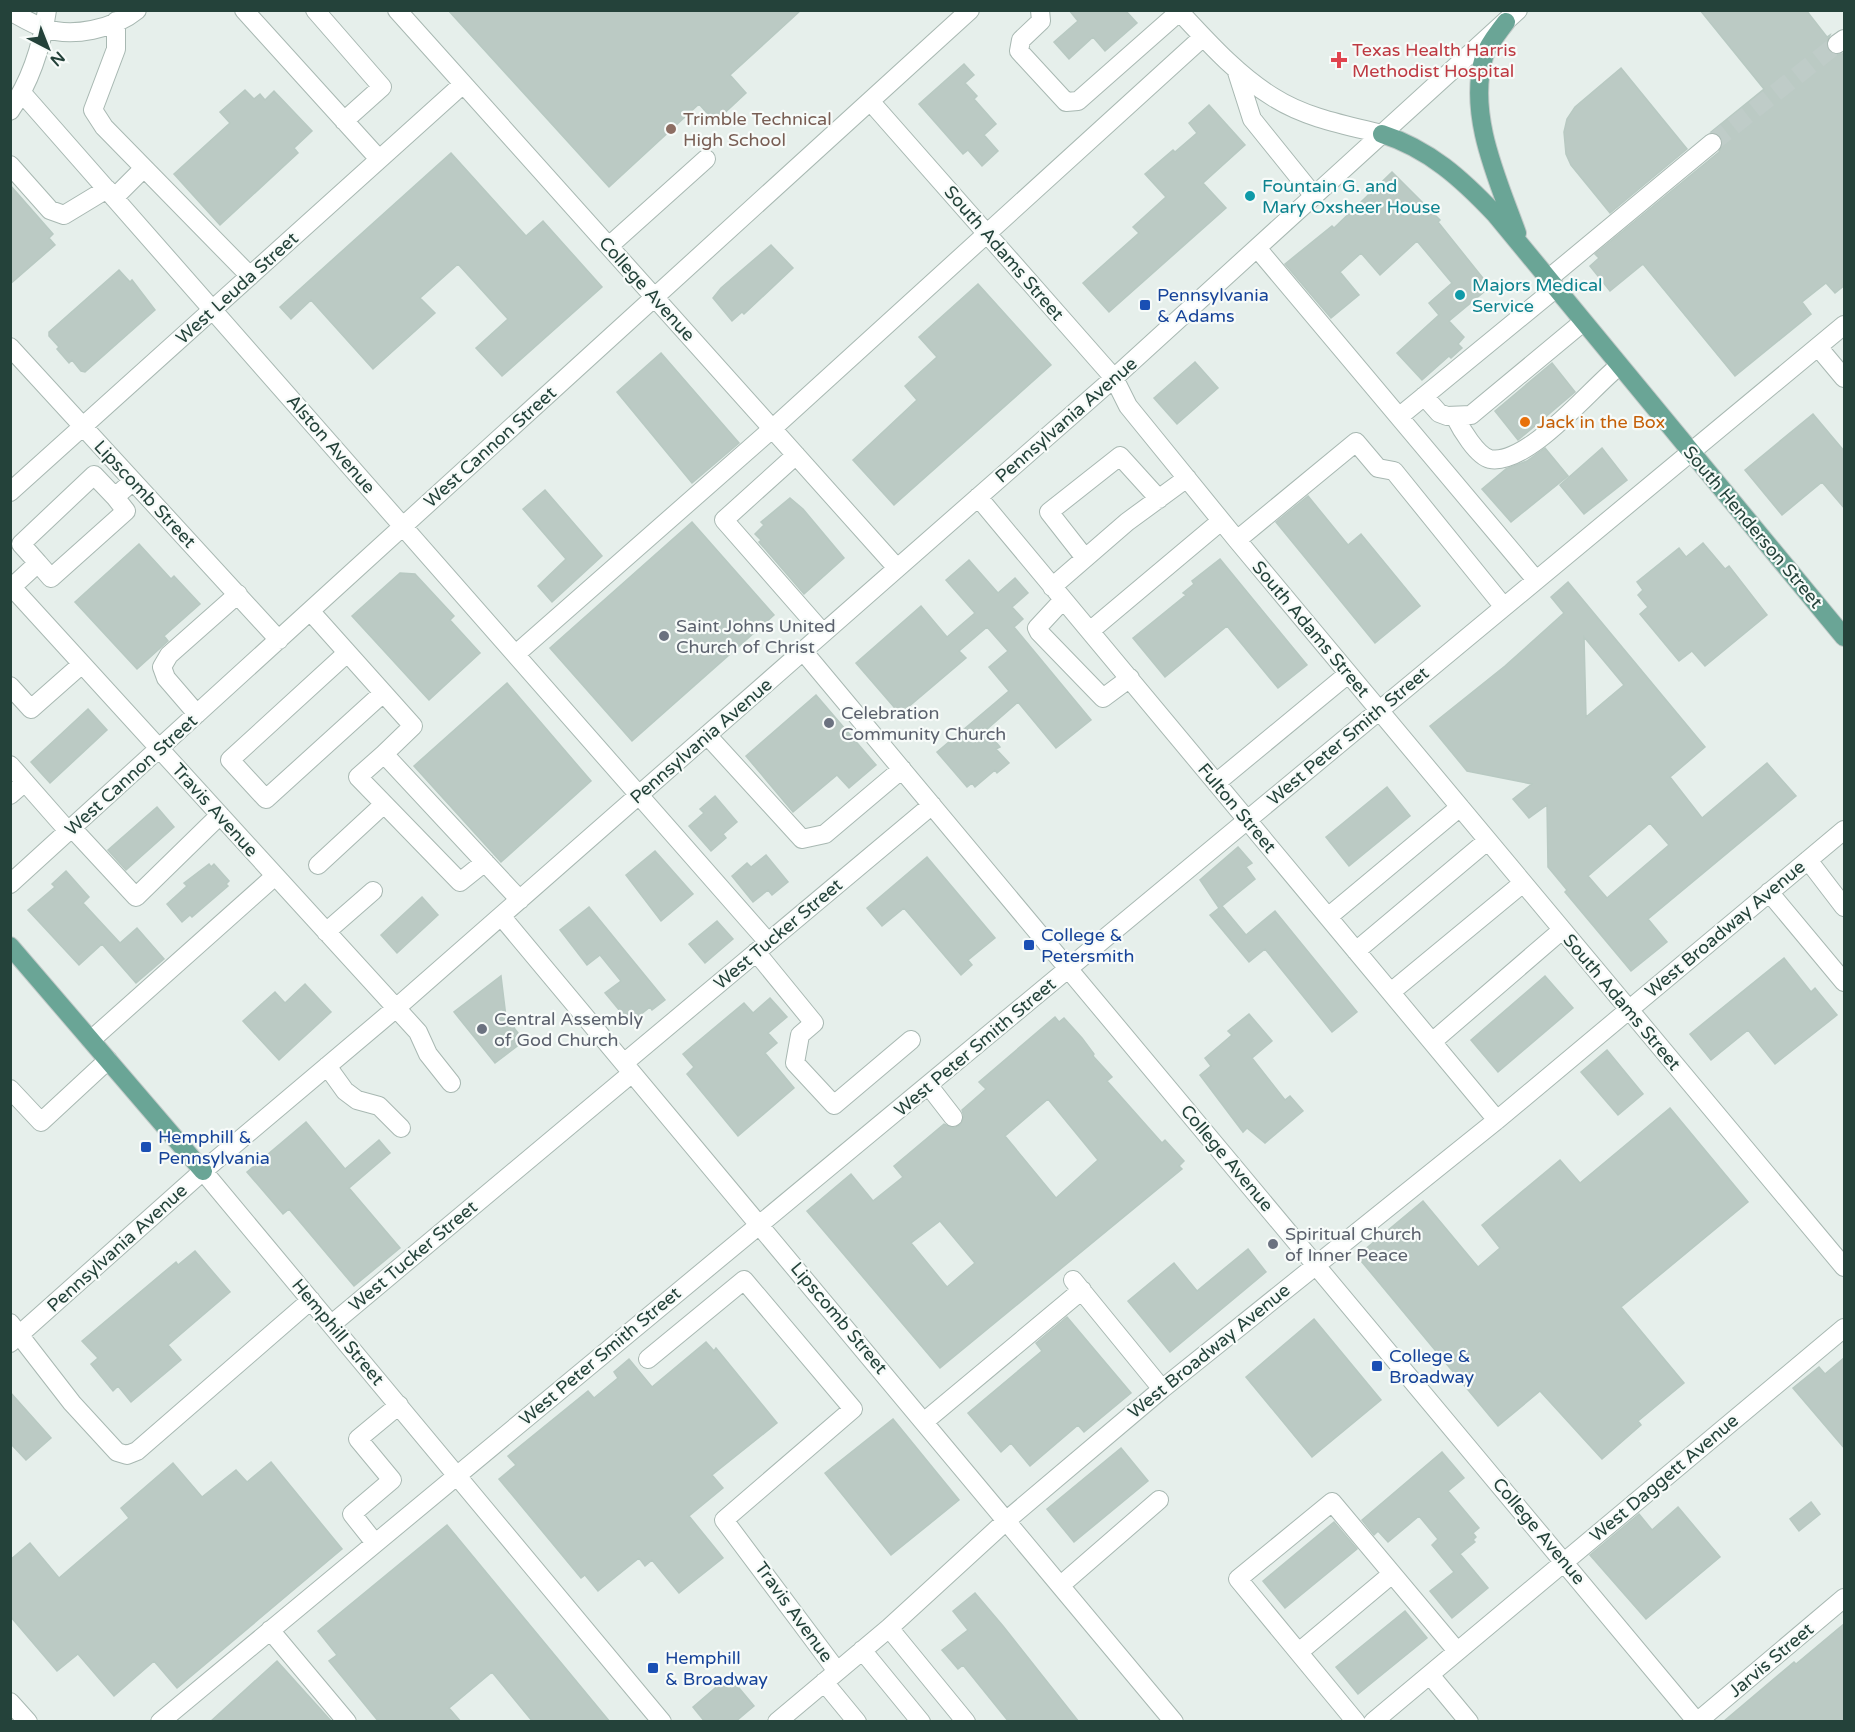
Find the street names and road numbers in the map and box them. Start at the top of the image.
street label: South Adams Street [939,181,1069,325]
street label: West Leuda Street [171,227,303,349]
street label: College Avenue [594,232,700,346]
street label: Pennsylvania Avenue [991,352,1141,488]
street label: West Cannon Street [419,382,561,512]
street label: Alston Avenue [282,390,380,498]
street label: Lipscomb Street [89,436,201,553]
street label: South Henderson Street [1679,441,1827,613]
street label: South Adams Street [1247,556,1375,702]
street label: West Peter Smith Street [1263,662,1433,810]
street label: Pennsylvania Avenue [626,673,776,809]
street label: West Cannon Street [60,710,202,840]
street label: Travis Avenue [167,759,263,861]
street label: Fulton Street [1193,759,1281,858]
street label: West Broadway Avenue [1641,856,1809,1002]
street label: West Tucker Street [709,874,847,994]
street label: South Adams Street [1558,929,1686,1075]
street label: West Peter Smith Street [890,973,1060,1121]
street label: College Avenue [1176,1100,1278,1216]
street label: Pennsylvania Avenue [42,1179,192,1317]
street label: West Tucker Street [344,1196,482,1316]
street label: Lipscomb Street [786,1258,892,1379]
street label: Hemphill Street [287,1274,389,1390]
street label: West Broadway Avenue [1124,1279,1294,1423]
street label: West Peter Smith Street [515,1282,685,1430]
street label: West Daggett Avenue [1585,1409,1743,1547]
street label: College Avenue [1488,1473,1590,1589]
street label: Travis Avenue [750,1558,838,1666]
street label: Jarvis Street [1724,1618,1818,1702]

